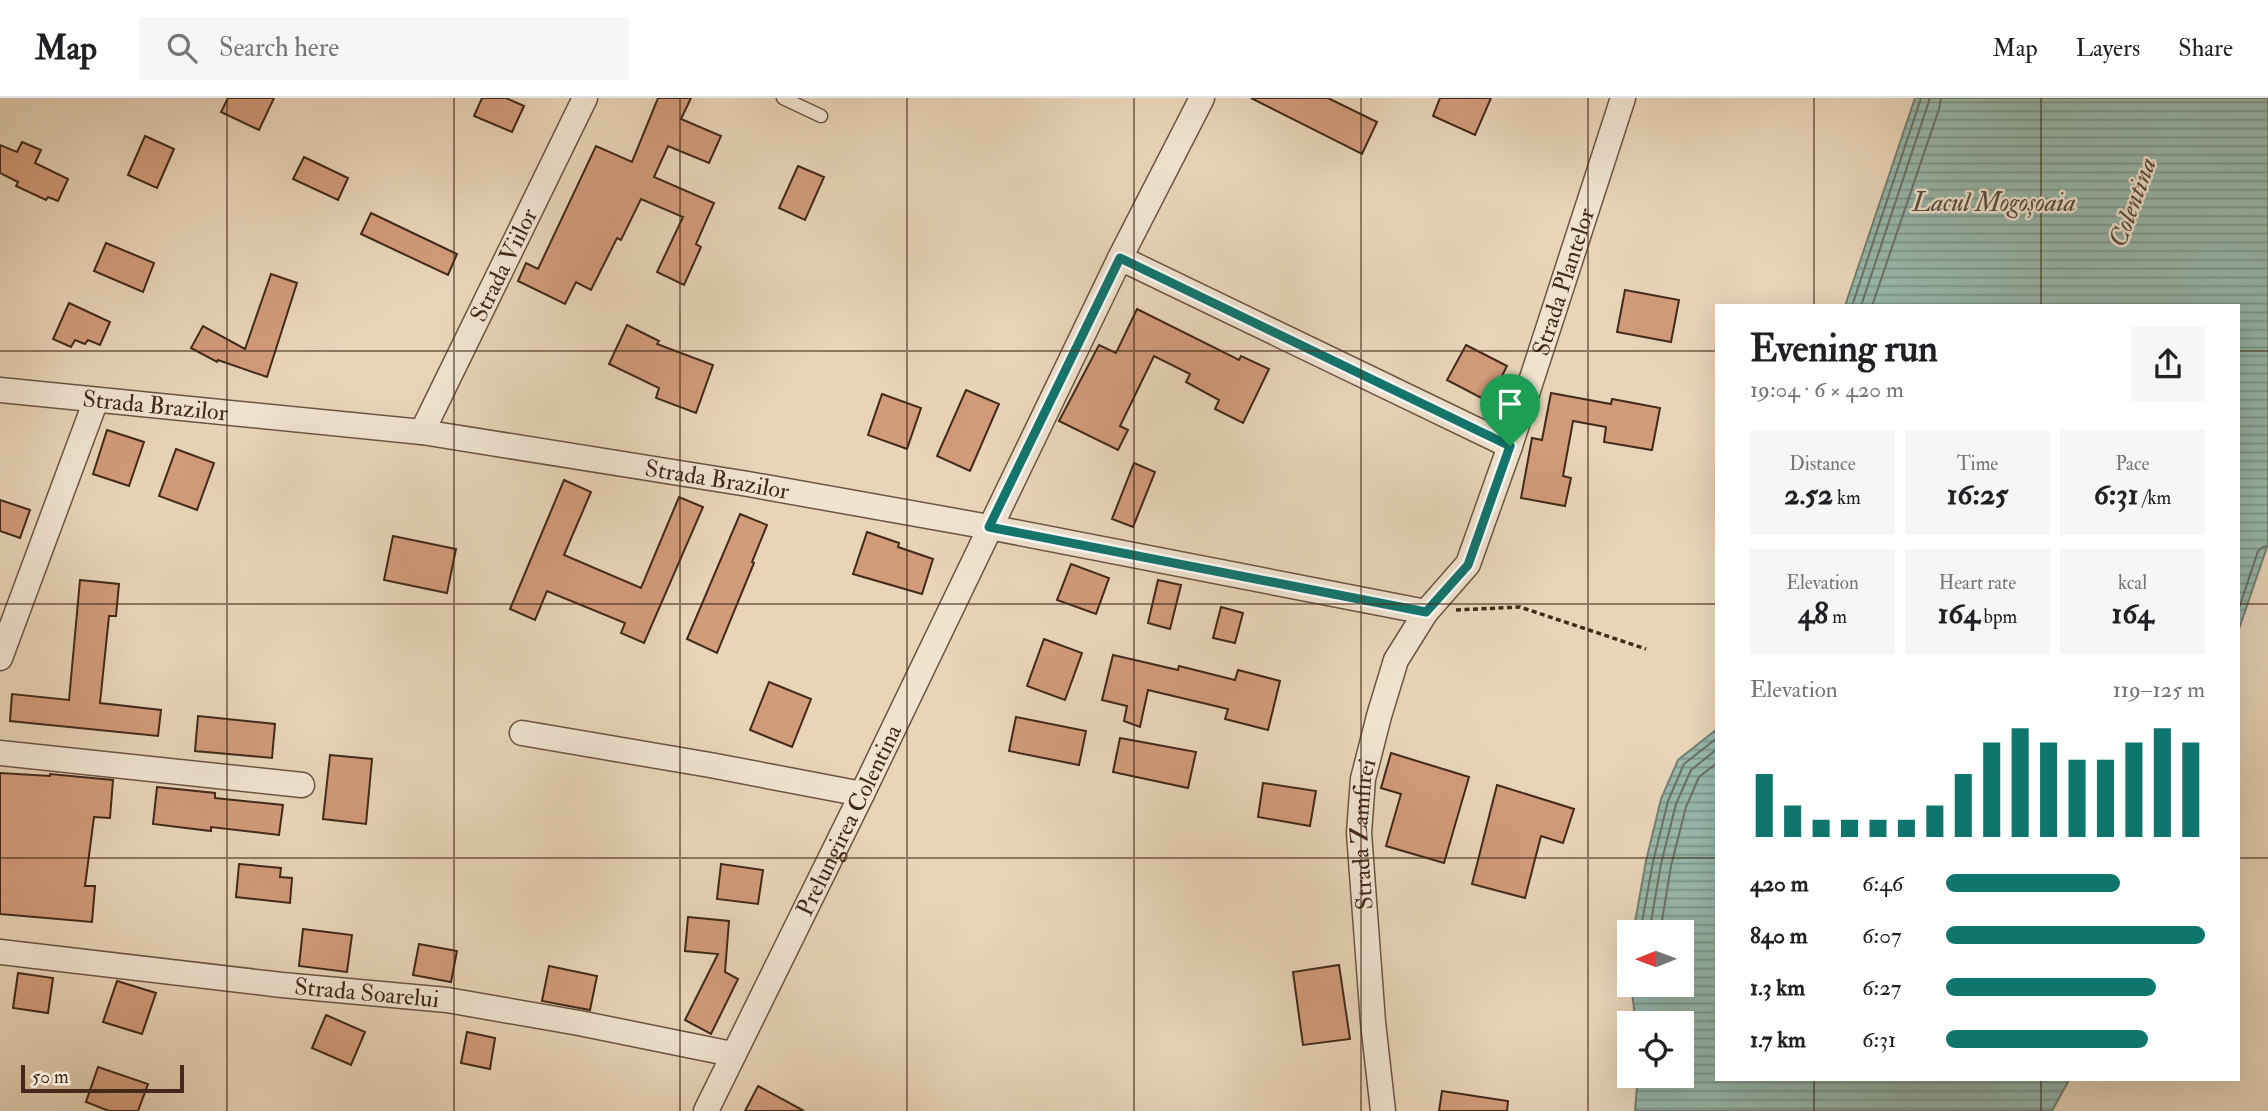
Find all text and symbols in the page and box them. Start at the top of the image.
search box [139,17,629,80]
text: Map [35,28,97,69]
icon: search [163,29,201,67]
text: Search here [219,32,339,64]
text: Map [1993,33,2038,64]
text: Layers [2076,33,2140,64]
text: Share [2178,33,2233,64]
water label: Colentina [2102,153,2164,251]
water label: Lacul Mogoșoaia [1911,187,2076,219]
street label: Strada Viilor [463,203,545,327]
street label: Strada Plantelor [1525,204,1602,360]
text: Evening run [1750,325,1938,373]
button: share [2131,327,2205,401]
pin [1480,374,1540,446]
text: 19:04 · 6 × 420 m [1750,375,1904,404]
street label: Strada Brazilor [81,383,229,429]
icon: arrive [1491,385,1529,423]
text: Distance [1789,452,1856,476]
text: Time [1957,452,1998,476]
text: Pace [2115,452,2150,476]
street label: Strada Brazilor [643,453,792,507]
text: 2.52 [1784,476,1833,513]
text: 16:25 [1947,476,2008,513]
text: 6:31 [2094,476,2139,513]
text: km [1833,486,1861,510]
text: /km [2139,486,2171,510]
text: Elevation [1786,571,1859,595]
text: Heart rate [1939,571,2016,595]
text: kcal [2118,571,2147,595]
text: 48 [1798,595,1828,632]
text: 164 [1938,595,1980,632]
text: 164 [2112,595,2153,632]
text: m [1828,605,1847,629]
text: bpm [1980,605,2017,629]
text: Elevation [1750,675,1838,704]
text: 119–125 m [2113,675,2205,704]
street label: Prelungirea Colentina [789,719,910,921]
street label: Strada Zamfirei [1343,755,1384,911]
text: 420 m [1750,869,1809,898]
text: 6:46 [1862,869,1903,898]
north arrow [1617,920,1694,998]
map controls [1617,920,1694,1088]
text: 840 m [1750,921,1808,950]
text: 6:07 [1862,921,1902,950]
street label: Strada Soarelui [293,971,440,1015]
text: 1.3 km [1750,973,1805,1002]
text: 6:27 [1862,973,1901,1002]
button: locate [1617,1011,1694,1088]
text: 1.7 km [1750,1025,1806,1054]
text: 6:31 [1862,1025,1896,1054]
scale bar [21,1062,184,1094]
text: 50 m [32,1065,69,1089]

